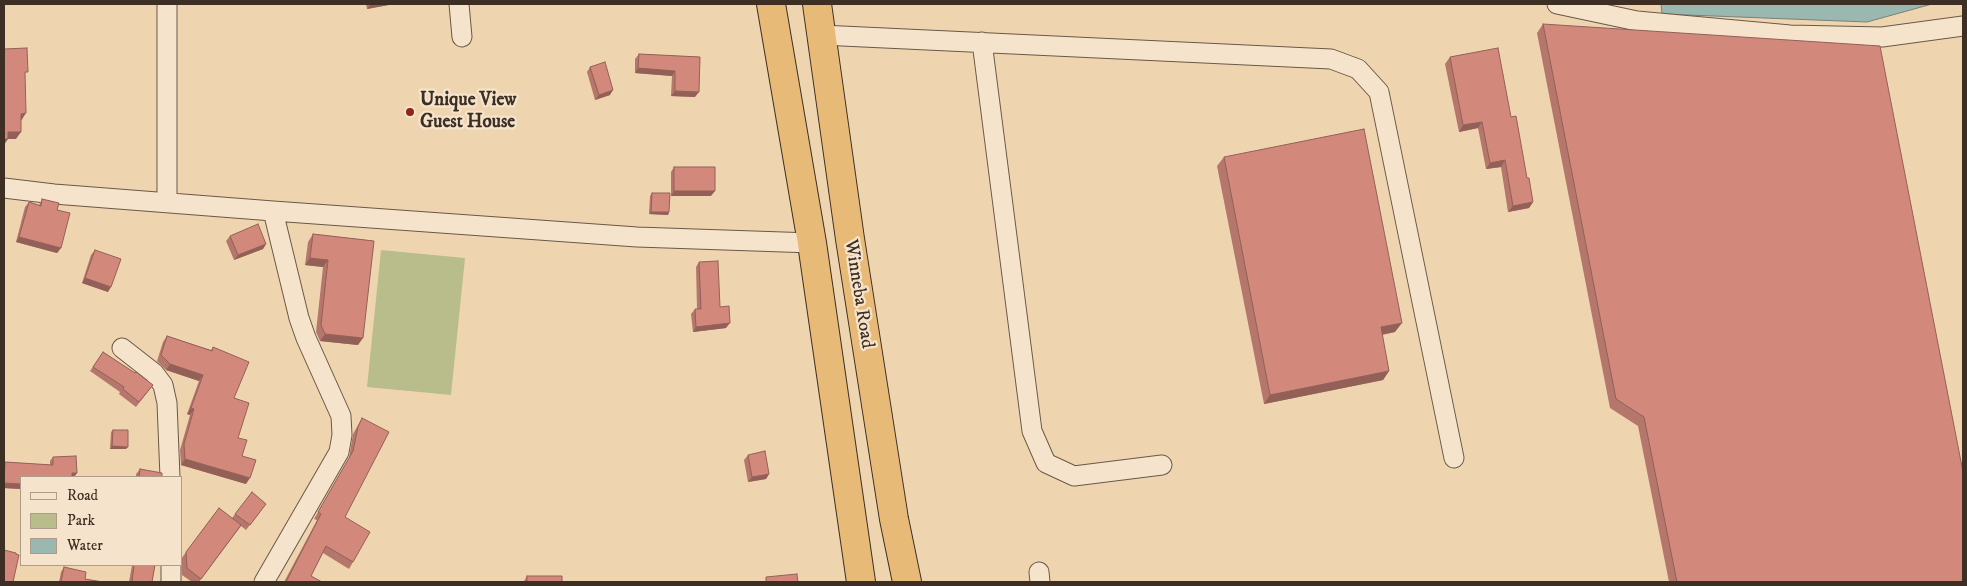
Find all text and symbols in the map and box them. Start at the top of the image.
place label: Unique View Guest House [420,90,516,134]
marker: Unique View Guest House [404,106,416,118]
street label: Winneba Road [838,238,878,350]
legend [20,476,182,566]
text: Road [67,486,98,505]
text: Park [67,511,95,530]
text: Water [67,536,103,555]

